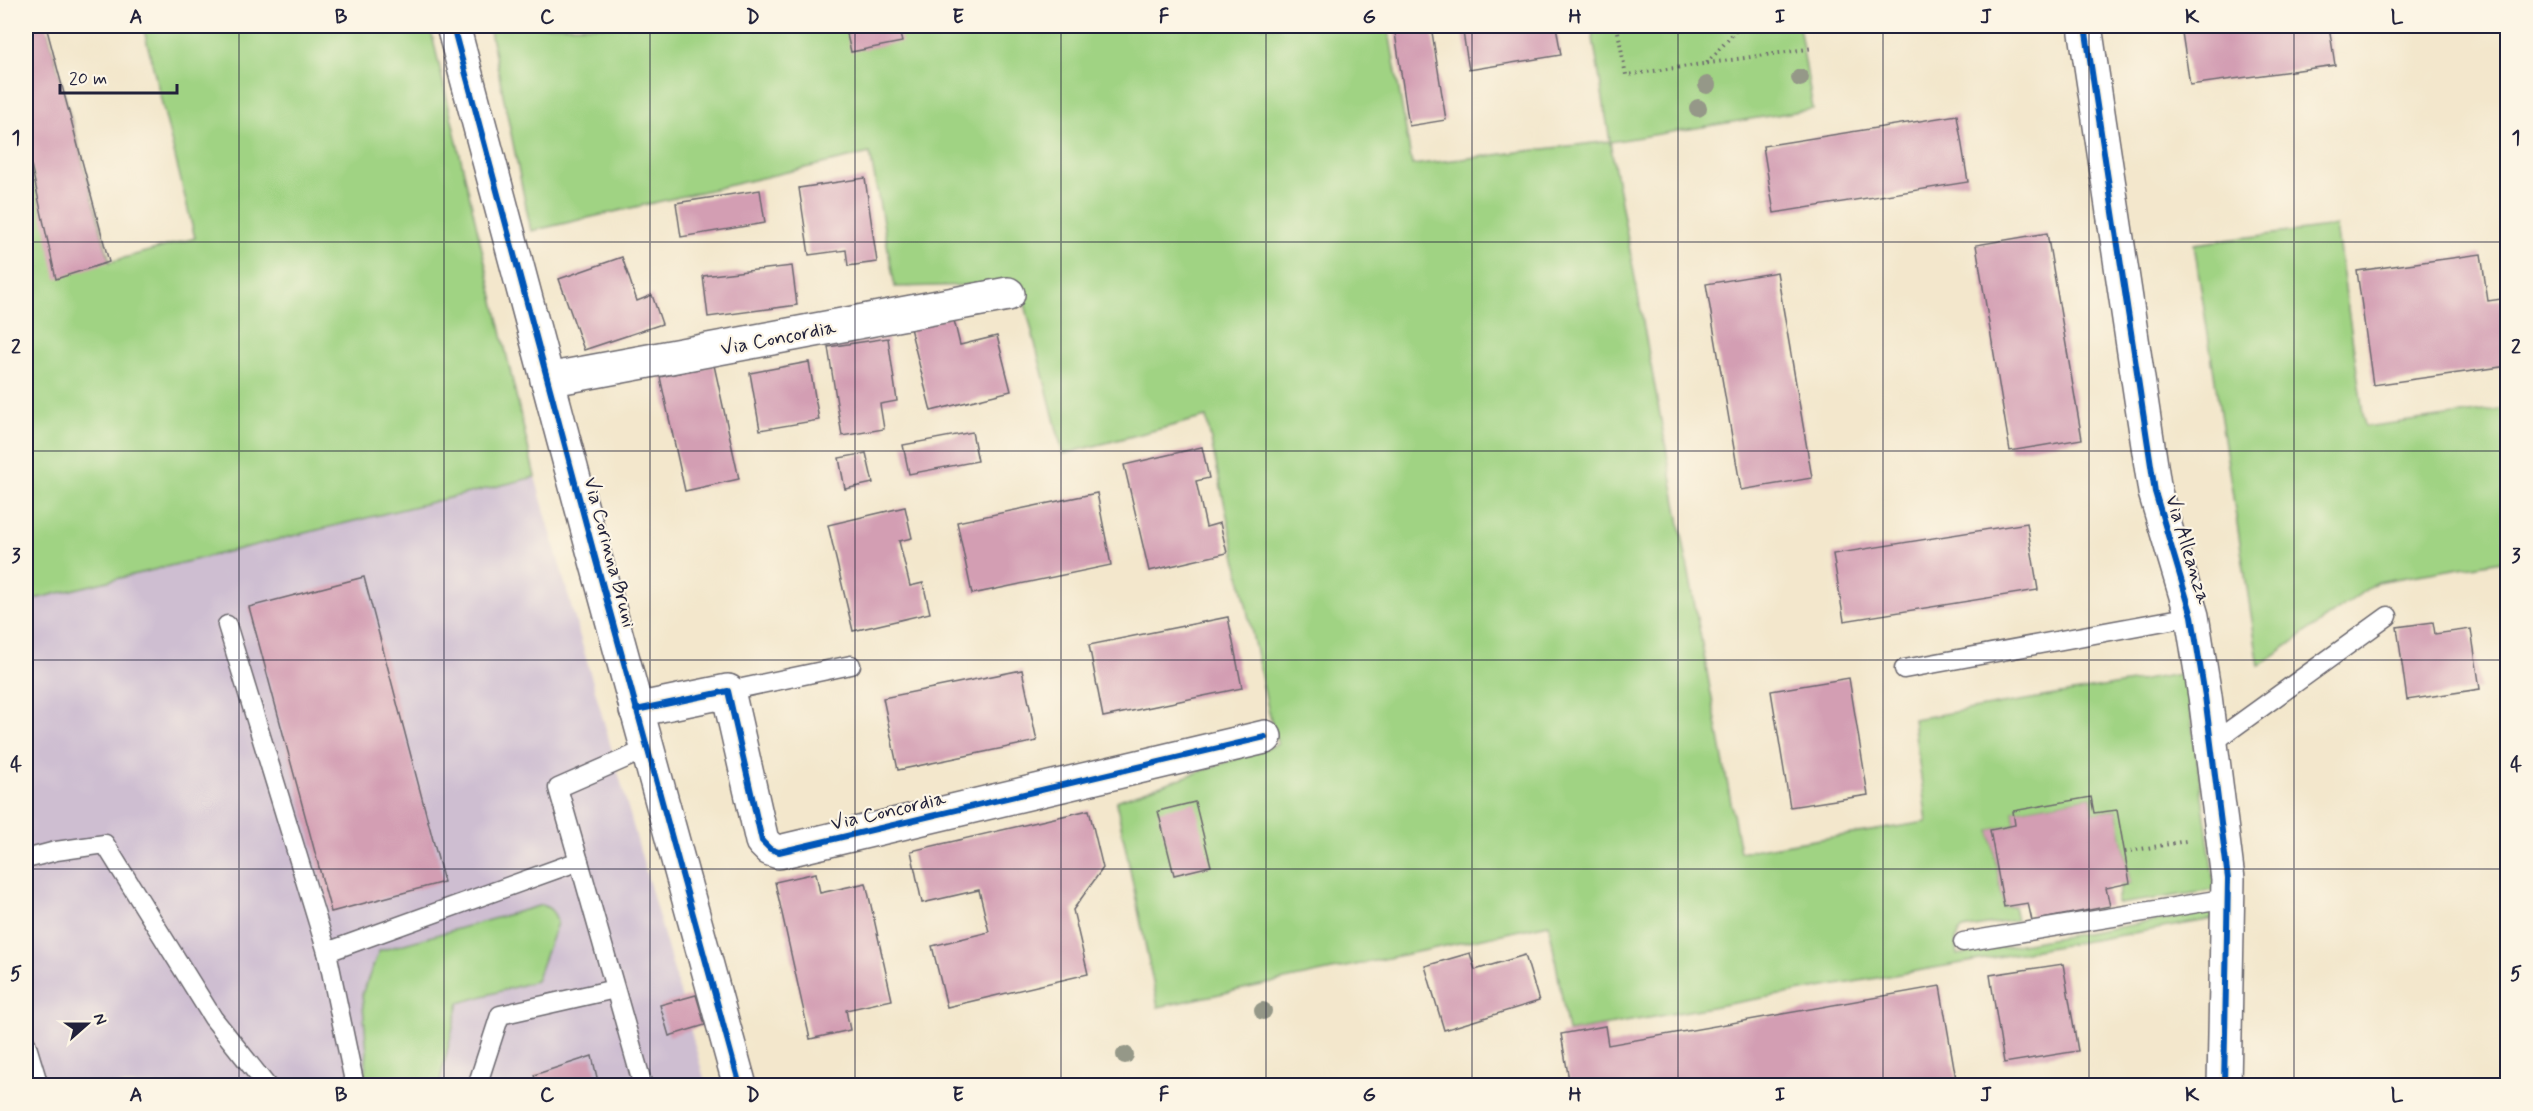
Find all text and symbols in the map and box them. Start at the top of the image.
text: A [129,4,143,31]
text: B [335,4,348,31]
text: C [540,4,555,31]
text: D [746,4,760,31]
text: E [952,4,964,31]
text: F [1159,4,1170,31]
text: G [1362,4,1376,31]
text: H [1568,4,1582,31]
text: I [1775,4,1785,31]
text: J [1980,4,1992,31]
text: K [2185,4,2200,31]
text: L [2391,4,2404,31]
scale bar [60,57,177,95]
text: 20 m [69,67,107,91]
text: 1 [12,125,20,152]
text: 1 [2512,125,2520,152]
street label: Via Concordia [718,314,839,363]
text: 2 [11,334,21,361]
text: 2 [2511,334,2521,361]
street label: Via Corinna Bruni [576,474,643,631]
street label: Via Alleanza [2158,492,2217,608]
text: 3 [11,543,21,570]
text: 3 [2511,543,2521,570]
text: 4 [10,752,22,779]
text: 4 [2510,752,2522,779]
street label: Via Concordia [828,785,949,838]
text: 5 [10,961,22,988]
text: 5 [2510,961,2522,988]
north arrow [57,994,117,1054]
text: N [88,1010,111,1028]
text: A [129,1082,143,1109]
text: B [335,1082,348,1109]
text: C [540,1082,555,1109]
text: D [746,1082,760,1109]
text: E [952,1082,964,1109]
text: F [1159,1082,1170,1109]
text: G [1362,1082,1376,1109]
text: H [1568,1082,1582,1109]
text: I [1775,1082,1785,1109]
text: J [1980,1082,1992,1109]
text: K [2185,1082,2200,1109]
text: L [2391,1082,2404,1109]

